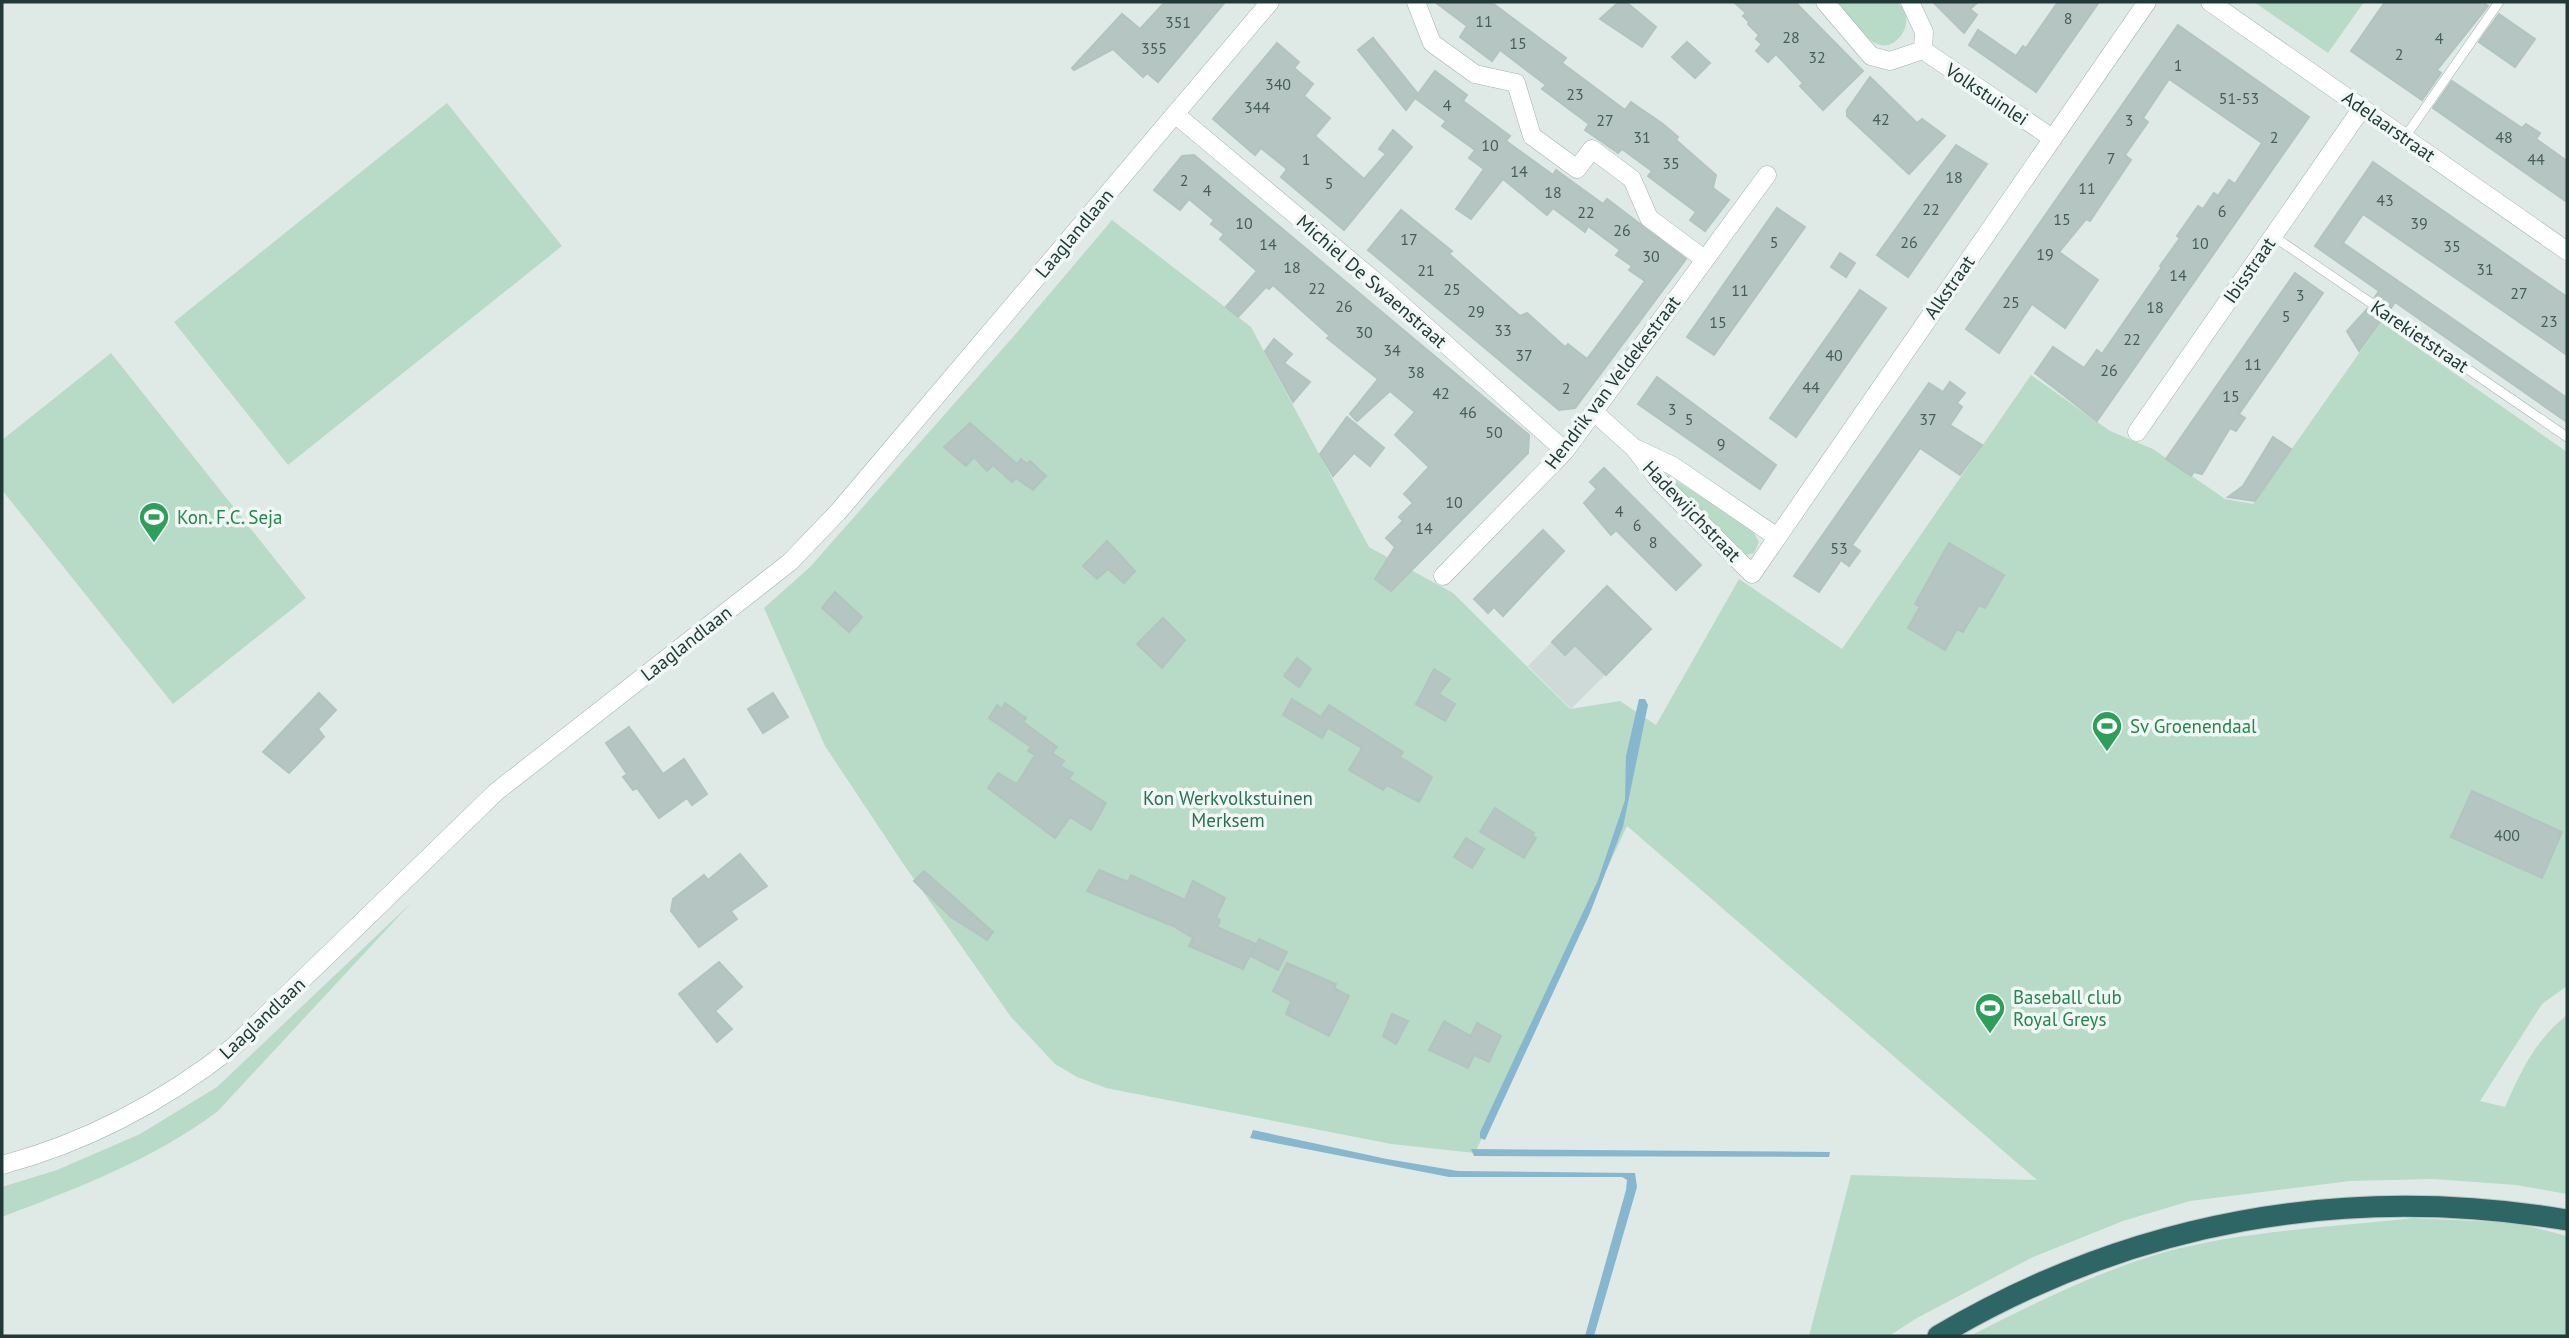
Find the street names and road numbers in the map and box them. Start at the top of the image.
street label: Volkstuinlei [1940,57,2033,131]
street label: Adelaarstraat [2338,85,2441,167]
street label: Laaglandlaan [1030,184,1118,282]
street label: Michiel De Swaenstraat [1292,209,1452,353]
street label: Ibisstraat [2218,232,2281,308]
street label: Alkstraat [1919,250,1980,323]
street label: Hendrik van Veldekestraat [1539,290,1685,473]
street label: Karekietstraat [2366,294,2474,378]
street label: Hadewijchstraat [1638,455,1747,567]
street label: Laaglandlaan [636,600,736,686]
street label: Laaglandlaan [214,972,310,1064]

